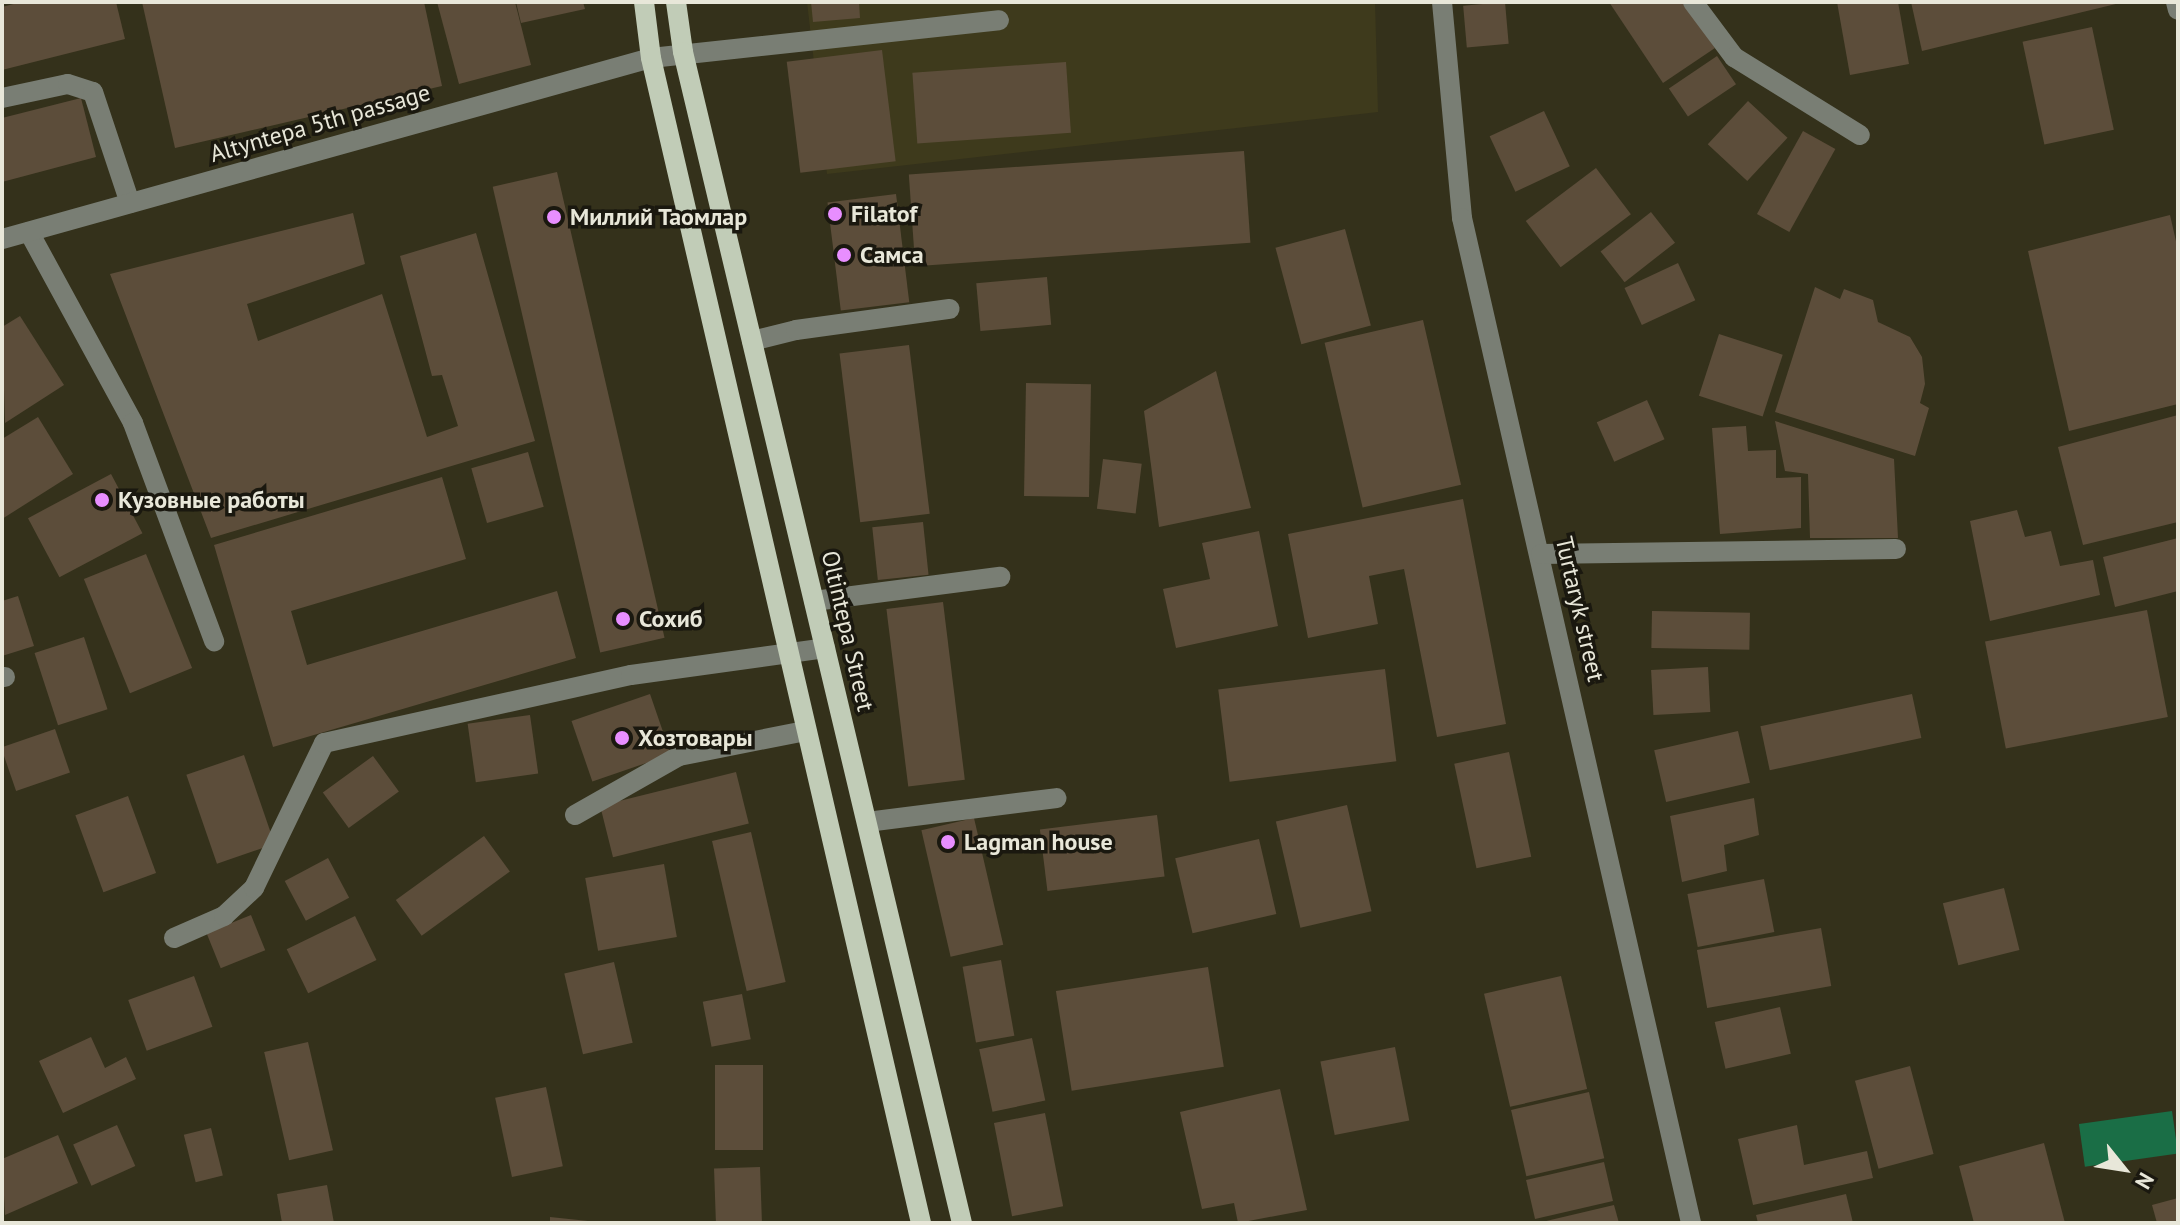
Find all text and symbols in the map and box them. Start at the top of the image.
street label: Altyntepa 5th passage [207,78,433,168]
place label: Filatof [851,200,917,228]
place label: Миллий Таомлар [570,203,748,231]
marker: Filatof [826,205,844,223]
marker: Миллий Таомлар [545,208,563,226]
place label: Самса [860,241,924,269]
marker: Самса [835,246,853,264]
place label: Кузовные работы [118,486,305,514]
marker: Кузовные работы [93,491,111,509]
street label: Turtaryk street [1549,533,1611,685]
street label: Oltintepa Street [816,548,880,714]
place label: Сохиб [639,605,703,633]
marker: Сохиб [614,610,632,628]
place label: Хозтовары [638,724,753,752]
marker: Хозтовары [613,729,631,747]
place label: Lagman house [964,828,1113,856]
marker: Lagman house [939,833,957,851]
north arrow [2084,1129,2164,1209]
text: N [2129,1168,2161,1194]

